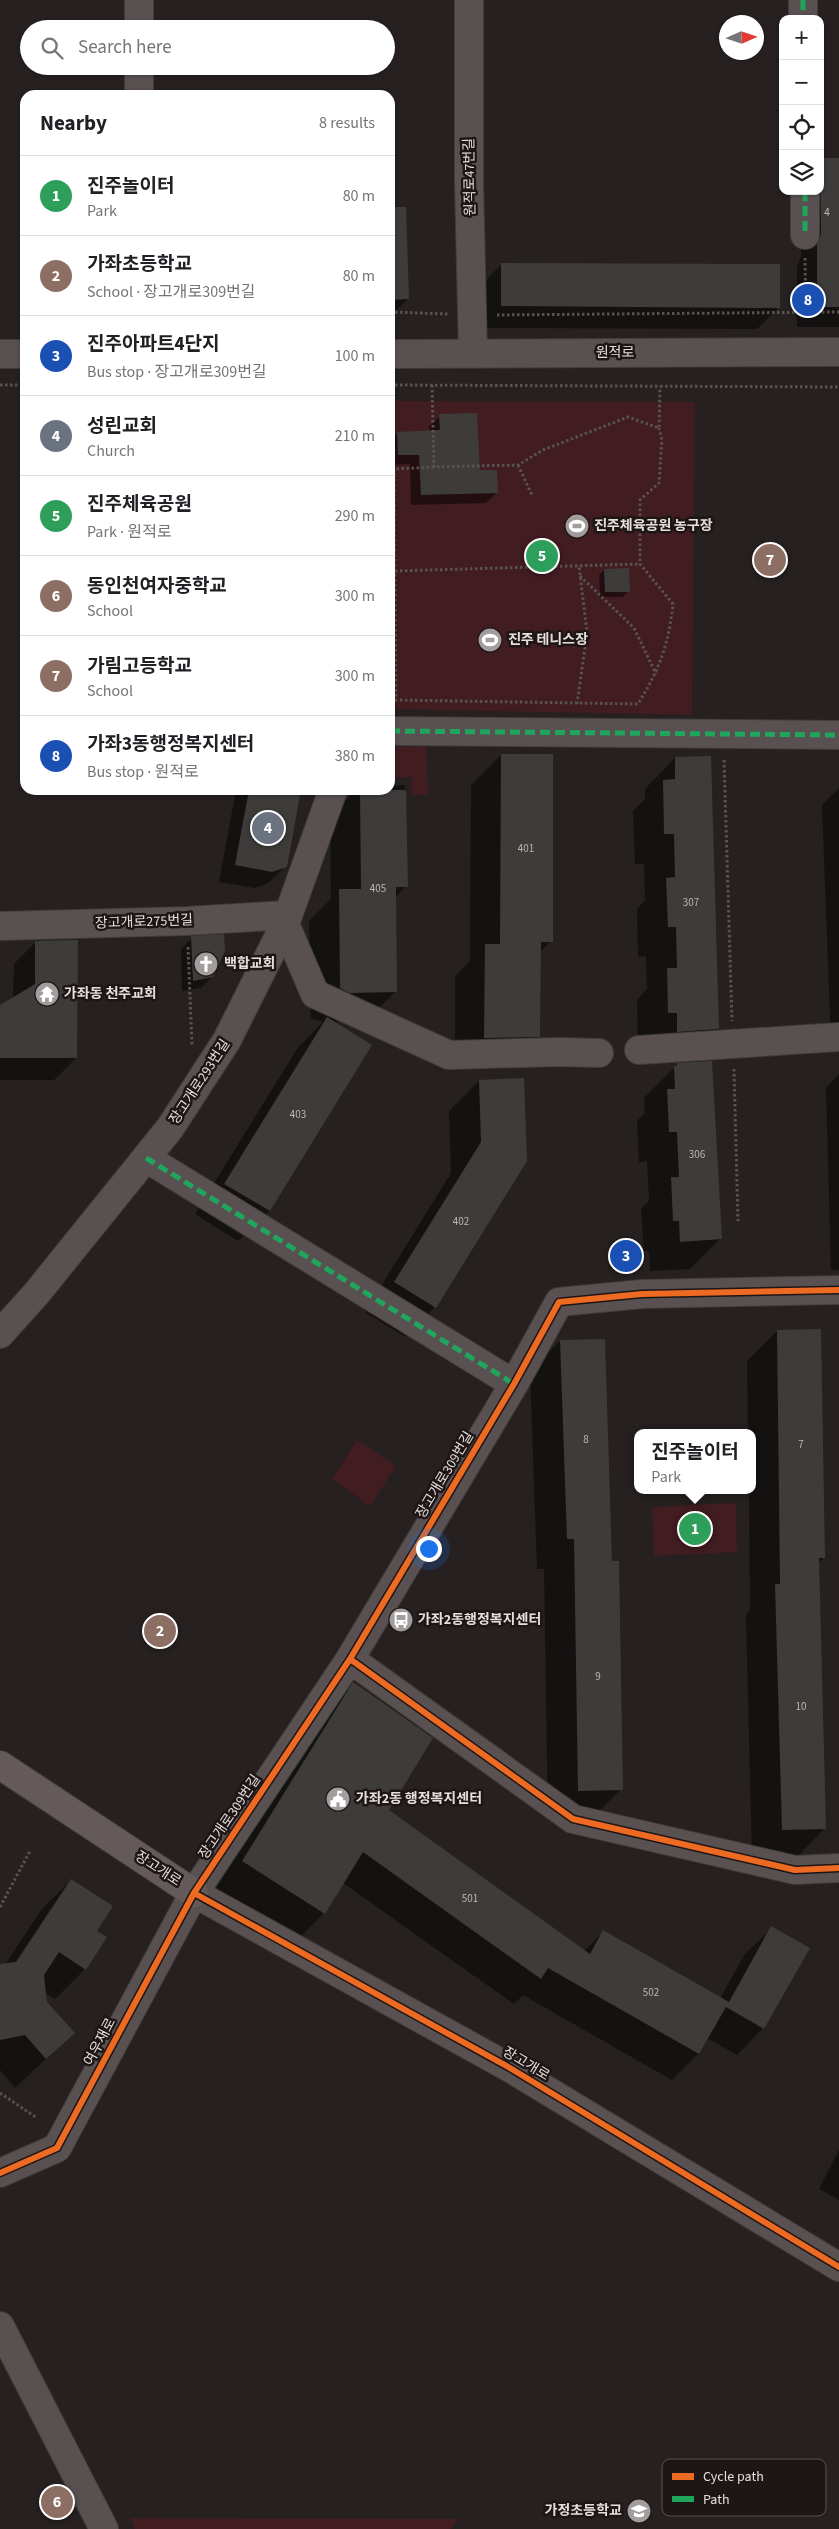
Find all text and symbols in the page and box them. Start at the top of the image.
north arrow [719,15,764,60]
map controls [779,15,824,195]
button: + [779,15,824,60]
search box [20,20,395,75]
icon: search [38,34,66,62]
text: Search here [78,34,172,61]
button: − [779,60,824,105]
button: locate [779,105,824,150]
text: Nearby [40,108,107,138]
text: 8 results [319,112,375,134]
street label: 원적로47번길 [459,138,481,216]
button: layers [779,150,824,195]
text: 진주놀이터 [87,173,174,200]
text: 1 [52,185,60,207]
text: 80 m [343,185,375,207]
text: Park [87,200,117,222]
house number: 4 [824,205,830,220]
text: 가좌초등학교 [87,251,192,278]
text: 2 [52,265,60,287]
text: 80 m [343,265,375,287]
text: School · 장고개로309번길 [87,281,256,303]
pin: 8 [792,281,824,319]
text: 진주아파트4단지 [87,331,219,358]
street label: 원적로 [596,343,634,363]
text: 3 [52,345,60,367]
text: 100 m [335,345,375,367]
text: Bus stop · 장고개로309번길 [87,361,267,383]
text: 성린교회 [87,413,157,440]
text: 4 [52,425,60,447]
text: 210 m [335,425,375,447]
text: Church [87,440,135,462]
text: 진주체육공원 [87,491,192,518]
text: 5 [52,505,60,527]
text: 290 m [335,505,375,527]
sports icon: 진주체육공원 농구장 [564,513,590,539]
place label: 진주체육공원 농구장 [594,516,713,536]
text: Park · 원적로 [87,521,171,543]
pin: 5 [526,537,558,575]
pin: 7 [754,541,786,579]
text: 동인천여자중학교 [87,573,227,600]
text: 6 [52,585,60,607]
text: 300 m [335,585,375,607]
text: School [87,600,133,622]
sports icon: 진주 테니스장 [477,627,503,653]
place label: 진주 테니스장 [508,630,588,650]
text: 가림고등학교 [87,653,192,680]
text: 7 [52,665,60,687]
text: 300 m [335,665,375,687]
text: School [87,680,133,702]
text: 가좌3동행정복지센터 [87,731,254,758]
text: 8 [52,745,60,767]
text: 380 m [335,745,375,767]
text: Bus stop · 원적로 [87,761,199,783]
pin: 4 [252,809,284,847]
house number: 401 [518,841,534,856]
house number: 405 [370,881,386,896]
house number: 307 [683,895,699,910]
street label: 장고개로275번길 [95,910,193,934]
church icon: 백합교회 [193,951,219,977]
place label: 백합교회 [224,954,276,974]
temple icon: 가좌동 천주교회 [34,981,60,1007]
place label: 가좌동 천주교회 [64,984,157,1004]
street label: 장고개로293번길 [165,1035,235,1129]
house number: 403 [290,1107,306,1122]
house number: 306 [689,1147,706,1162]
house number: 402 [453,1214,469,1229]
pin: 3 [610,1237,642,1275]
street label: 장고개로309번길 [411,1428,479,1522]
popup [634,1429,756,1494]
house number: 8 [583,1432,589,1447]
house number: 7 [798,1437,804,1452]
text: 진주놀이터 [651,1439,739,1466]
text: Park [651,1466,681,1488]
pin: 1 [679,1510,711,1548]
your location [416,1536,442,1562]
bus stop icon: 가좌2동행정복지센터 [388,1607,414,1633]
place label: 가좌2동행정복지센터 [418,1610,541,1630]
pin: 2 [144,1612,176,1650]
house number: 9 [595,1669,601,1684]
house number: 10 [796,1699,806,1714]
street label: 장고개로309번길 [194,1771,266,1863]
public building icon: 가좌2동 행정복지센터 [325,1786,351,1812]
place label: 가좌2동 행정복지센터 [356,1789,482,1809]
street label: 장고개로 [131,1847,185,1891]
house number: 501 [462,1891,478,1906]
house number: 502 [643,1985,659,2000]
street label: 여우재로 [79,2014,121,2069]
street label: 장고개로 [499,2042,553,2086]
legend [662,2459,826,2516]
text: Cycle path [703,2467,764,2487]
pin: 6 [41,2483,73,2521]
text: Path [703,2490,730,2510]
school or university icon: 가정초등학교 [626,2498,652,2524]
place label: 가정초등학교 [545,2501,622,2521]

